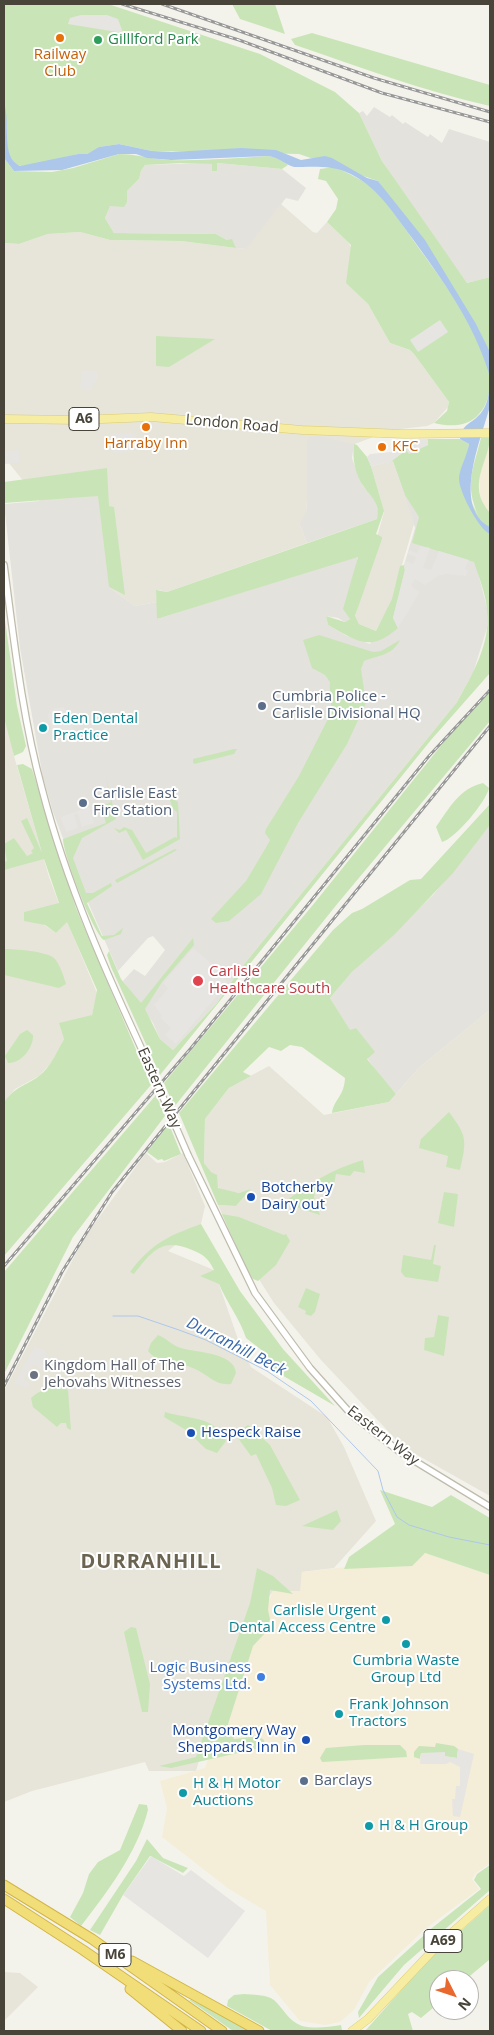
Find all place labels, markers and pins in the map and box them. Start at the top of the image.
place label: Gilllford Park [108,31,199,49]
marker: Railway Club [54,32,66,44]
marker: Gilllford Park [92,34,104,46]
place label: Railway Club [34,46,86,81]
marker: Harraby Inn [140,421,152,433]
place label: Harraby Inn [104,435,188,453]
place label: KFC [392,438,418,456]
marker: KFC [376,441,388,453]
place label: Cumbria Police - Carlisle Divisional HQ [272,688,421,723]
marker: Cumbria Police - Carlisle Divisional HQ [256,700,268,712]
place label: Eden Dental Practice [53,710,138,745]
marker: Eden Dental Practice [37,722,49,734]
place label: Carlisle East Fire Station [93,785,177,820]
marker: Carlisle East Fire Station [77,797,89,809]
place label: Carlisle Healthcare South [209,963,330,998]
marker: Carlisle Healthcare South [191,974,205,988]
place label: Botcherby Dairy out [261,1179,333,1214]
marker: Botcherby Dairy out [245,1191,257,1203]
place label: Kingdom Hall of The Jehovahs Witnesses [44,1357,185,1392]
marker: Kingdom Hall of The Jehovahs Witnesses [28,1369,40,1381]
place label: Hespeck Raise [201,1424,301,1442]
marker: Hespeck Raise [185,1427,197,1439]
place label: Carlisle Urgent Dental Access Centre [229,1602,376,1637]
marker: Carlisle Urgent Dental Access Centre [380,1614,392,1626]
marker: Cumbria Waste Group Ltd [400,1638,412,1650]
place label: Cumbria Waste Group Ltd [353,1652,459,1687]
place label: Logic Business Systems Ltd. [149,1659,251,1694]
marker: Logic Business Systems Ltd. [255,1671,267,1683]
place label: Frank Johnson Tractors [349,1696,449,1731]
marker: Frank Johnson Tractors [333,1708,345,1720]
place label: Montgomery Way Sheppards Inn in [172,1722,296,1757]
marker: Montgomery Way Sheppards Inn in [300,1734,312,1746]
place label: Barclays [314,1772,372,1790]
place label: H & H Motor Auctions [193,1775,281,1810]
marker: Barclays [298,1775,310,1787]
marker: H & H Motor Auctions [177,1787,189,1799]
place label: H & H Group [379,1817,468,1835]
marker: H & H Group [363,1820,375,1832]

